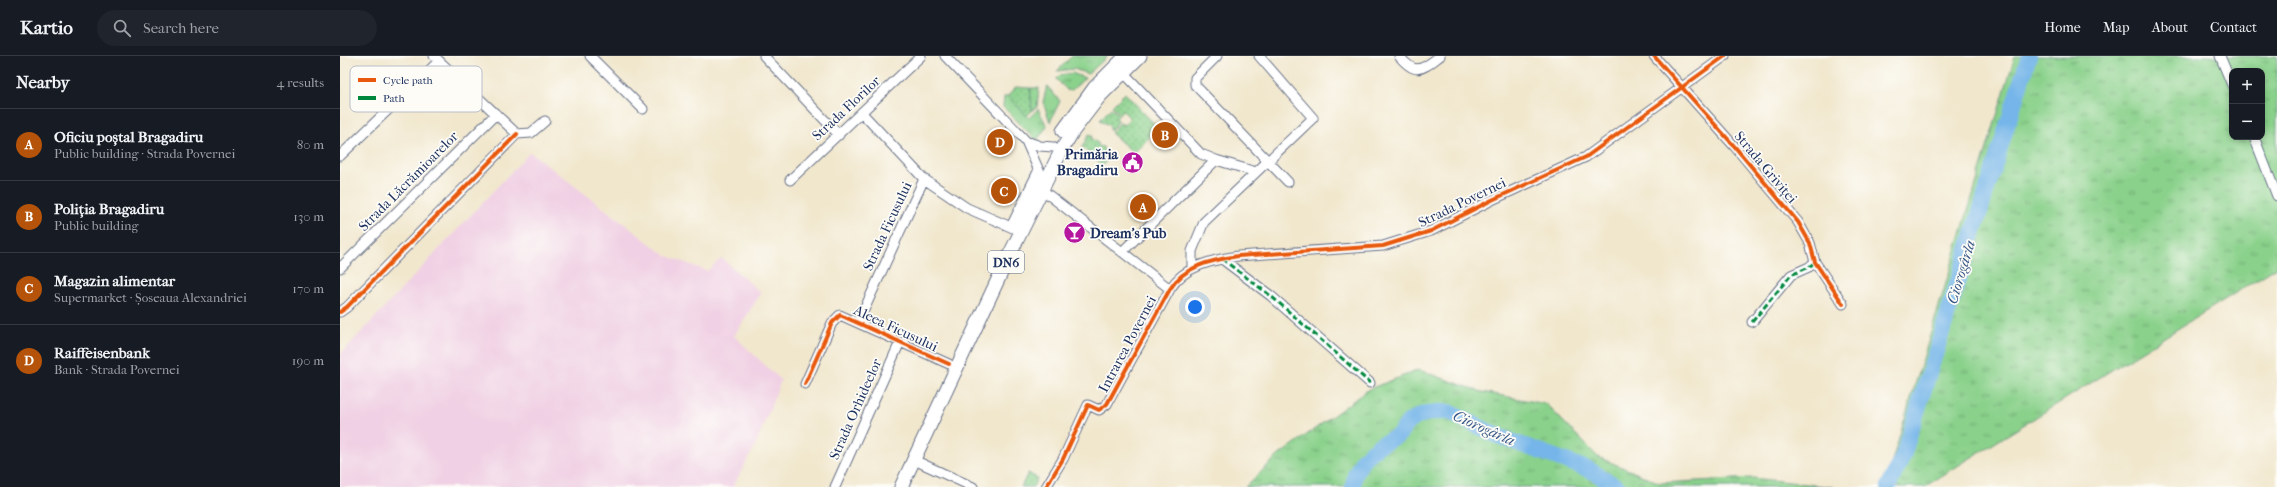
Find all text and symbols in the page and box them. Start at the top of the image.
search box [97,10,377,46]
text: Kartio [20,17,73,39]
icon: search [111,17,133,39]
text: Search here [143,19,219,37]
text: Home [2044,19,2081,36]
text: Map [2103,19,2130,36]
text: About [2152,19,2188,36]
text: Contact [2210,19,2257,36]
legend [350,66,482,112]
map controls [2229,68,2265,140]
button: + [2229,68,2265,104]
text: Nearby [16,72,70,92]
street label: Strada Florilor [809,72,884,144]
text: Cycle path [383,74,434,87]
text: 4 results [277,75,324,90]
text: Path [383,92,406,105]
button: − [2229,104,2265,140]
pin: B [1152,120,1178,150]
pin: D [987,127,1013,157]
text: Oficiu poștal Bragadiru [54,128,203,146]
street label: Strada Lăcrămioarelor [355,128,462,235]
street label: Strada Griviței [1731,128,1801,207]
text: A [25,137,33,152]
text: 80 m [297,137,324,152]
text: Public building · Strada Povernei [54,146,235,161]
place label: Primăria Bragadiru [1057,146,1119,179]
public building icon: Primăria Bragadiru [1120,149,1146,175]
street label: Strada Povernei [1416,174,1509,231]
pin: C [991,176,1017,206]
street label: Strada Ficusului [859,179,916,273]
pin: A [1130,192,1156,222]
text: Poliția Bragadiru [54,200,164,218]
text: B [25,209,33,224]
text: 130 m [293,209,324,224]
text: Public building [54,218,139,233]
bar icon: Dream's Pub [1062,220,1088,246]
place label: Dream's Pub [1090,225,1167,242]
water label: Ciorogârla [1943,238,1979,306]
road number: DN6 [988,251,1024,273]
text: Magazin alimentar [54,272,175,290]
text: C [25,281,33,296]
text: 170 m [292,281,324,296]
text: Supermarket · Șoseaua Alexandriei [54,290,247,305]
street label: Intrarea Povernei [1095,293,1160,395]
your location [1185,297,1205,317]
street label: Aleea Ficusului [850,301,941,355]
text: Raiffeisenbank [54,344,150,362]
text: D [24,353,34,368]
text: 190 m [292,353,324,368]
street label: Strada Orhideelor [826,356,885,462]
text: Bank · Strada Povernei [54,362,180,377]
water label: Ciorogârla [1450,406,1518,450]

